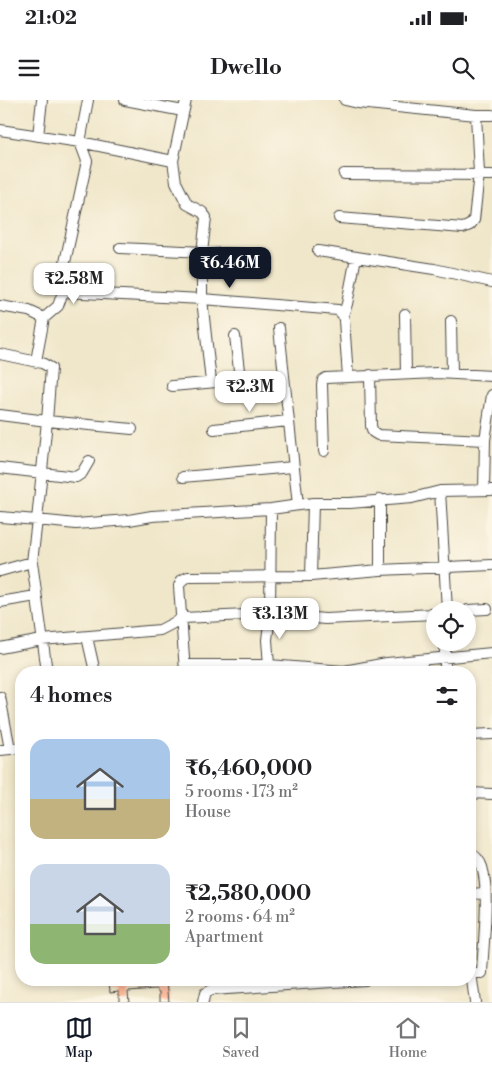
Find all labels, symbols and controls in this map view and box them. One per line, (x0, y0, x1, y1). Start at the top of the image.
text: 21:02 (25, 6, 77, 30)
icon: menu (15, 54, 43, 82)
text: Dwello (210, 54, 282, 81)
icon: search (449, 54, 477, 82)
pin: ₹6.46M (189, 246, 271, 289)
text: ₹6.46M (200, 253, 260, 273)
pin: ₹2.58M (33, 262, 115, 305)
text: ₹2.58M (45, 269, 104, 289)
pin: ₹2.3M (215, 370, 285, 413)
text: ₹2.3M (226, 377, 274, 397)
pin: ₹3.13M (239, 598, 321, 640)
map controls (426, 601, 476, 651)
button: locate (426, 601, 476, 651)
text: ₹3.13M (252, 604, 308, 624)
icon: filters (433, 682, 461, 710)
text: 4 homes (30, 683, 112, 709)
text: ₹6,460,000 (185, 756, 312, 782)
icon: home (70, 759, 130, 819)
text: 5 rooms · 173 m² (185, 782, 298, 802)
text: House (185, 802, 231, 822)
text: ₹2,580,000 (185, 881, 311, 907)
icon: home (70, 884, 130, 944)
text: 2 rooms · 64 m² (185, 907, 295, 927)
text: Apartment (185, 927, 264, 947)
tab: Map (65, 1014, 93, 1062)
tab: Saved (222, 1014, 259, 1062)
tab: Home (389, 1014, 427, 1062)

